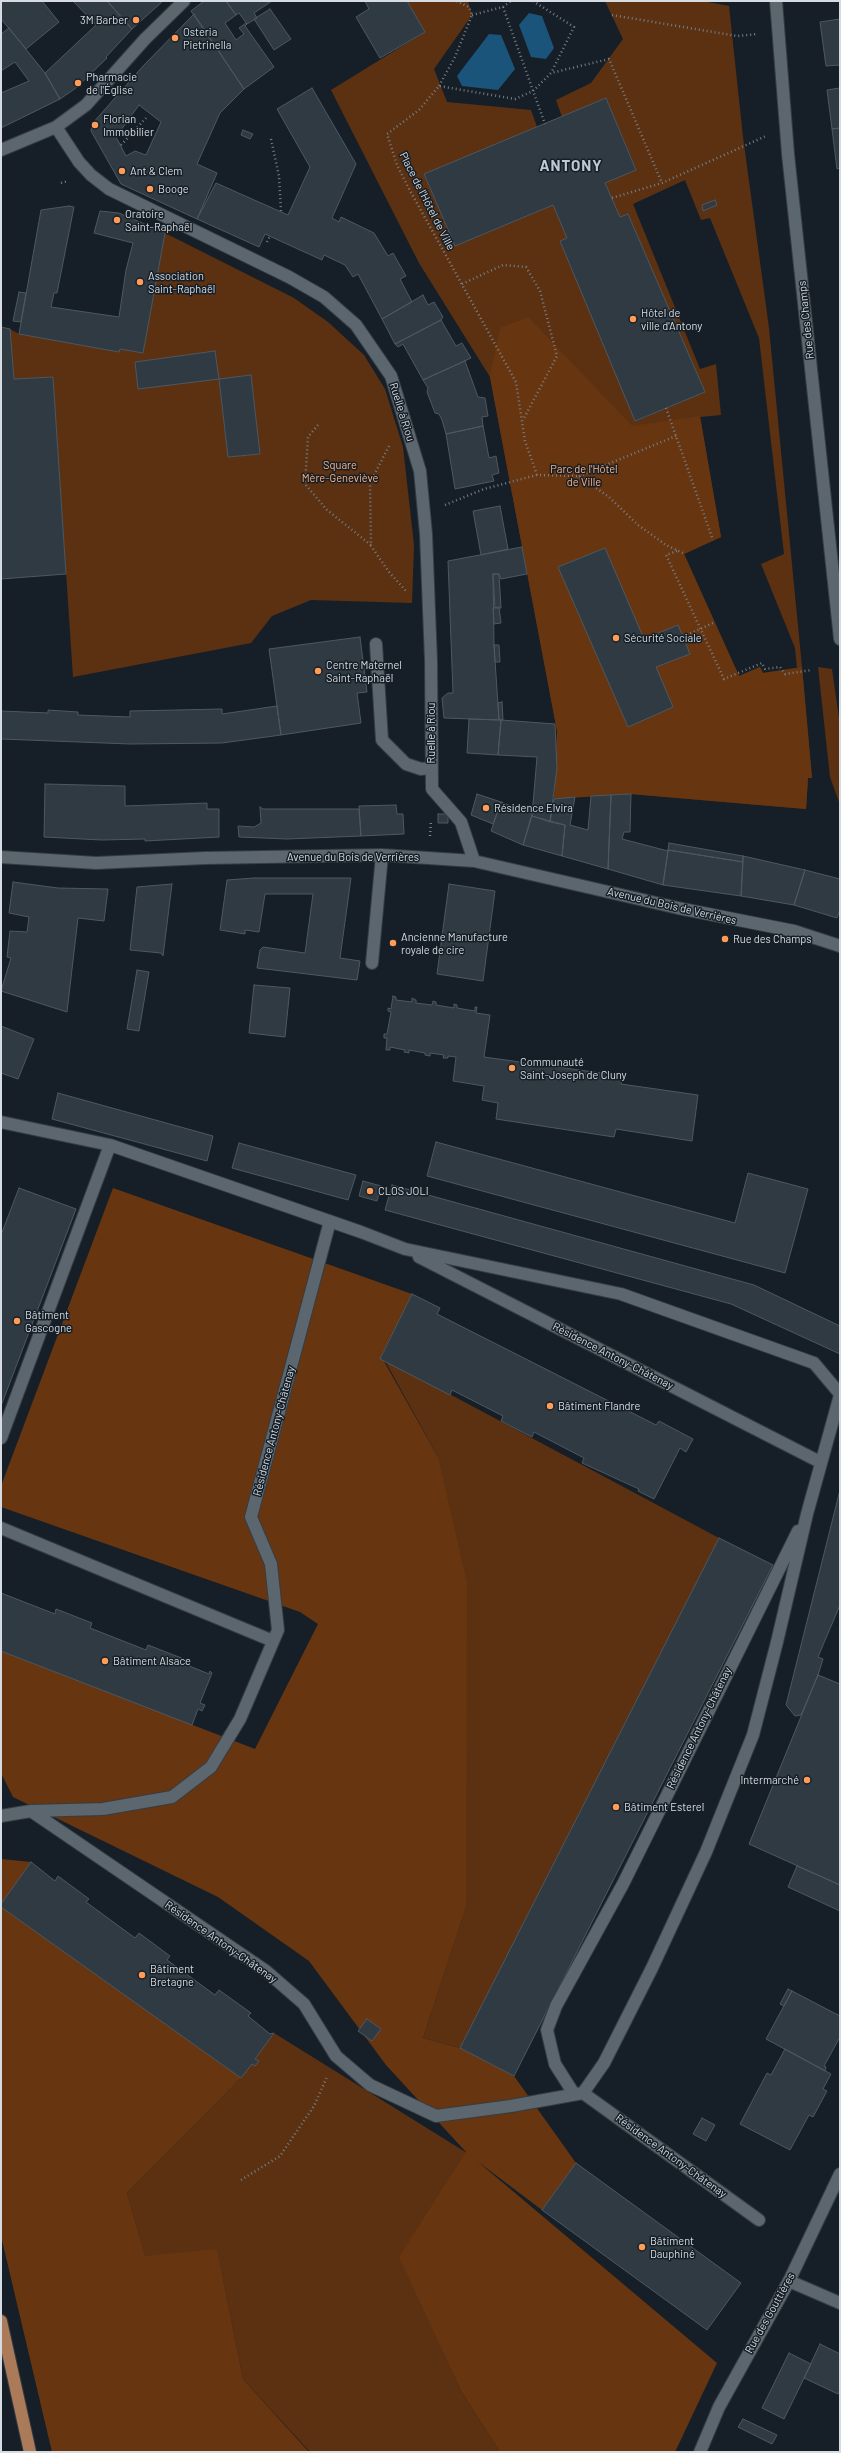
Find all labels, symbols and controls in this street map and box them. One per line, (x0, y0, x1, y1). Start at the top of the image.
place label: 3M Barber (80, 13, 128, 27)
marker: 3M Barber (131, 15, 141, 25)
place label: Osteria Pietrinella (183, 25, 231, 51)
marker: Osteria Pietrinella (170, 33, 180, 43)
place label: Pharmacie de l'Église (86, 70, 137, 96)
marker: Pharmacie de l'Église (73, 78, 83, 88)
place label: Florian Immobilier (103, 112, 154, 138)
marker: Florian Immobilier (90, 120, 100, 130)
street label: Place de l'Hôtel de Ville (397, 150, 457, 252)
district label: ANTONY (540, 157, 602, 175)
place label: Ant & Clem (130, 164, 182, 178)
marker: Ant & Clem (117, 166, 127, 176)
place label: Booge (158, 182, 189, 196)
marker: Booge (145, 184, 155, 194)
place label: Oratoire Saint-Raphaël (125, 207, 192, 233)
marker: Oratoire Saint-Raphaël (112, 215, 122, 225)
place label: Association Saint-Raphaël (148, 269, 215, 295)
marker: Association Saint-Raphaël (135, 277, 145, 287)
street label: Rue des Champs (795, 280, 817, 360)
place label: Hôtel de ville d'Antony (641, 306, 702, 332)
marker: Hôtel de ville d'Antony (628, 314, 638, 324)
street label: Ruelle à Riou (387, 381, 417, 443)
park label: Square Mère-Geneviève (302, 458, 378, 484)
park label: Parc de l'Hôtel de Ville (550, 462, 618, 488)
place label: Sécurité Sociale (624, 631, 702, 645)
marker: Sécurité Sociale (611, 633, 621, 643)
place label: Centre Maternel Saint-Raphaël (326, 658, 402, 684)
marker: Centre Maternel Saint-Raphaël (313, 666, 323, 676)
street label: Ruelle à Riou (424, 703, 438, 763)
place label: Résidence Elvira (494, 801, 573, 815)
marker: Résidence Elvira (481, 803, 491, 813)
street label: Avenue du Bois de Verrières (287, 850, 419, 864)
street label: Avenue du Bois de Verrières (606, 885, 738, 927)
place label: Ancienne Manufacture royale de cire (401, 930, 508, 956)
place label: Rue des Champs (733, 932, 812, 946)
marker: Rue des Champs (720, 934, 730, 944)
marker: Ancienne Manufacture royale de cire (388, 938, 398, 948)
place label: Communauté Saint-Joseph de Cluny (520, 1055, 627, 1081)
marker: Communauté Saint-Joseph de Cluny (507, 1063, 517, 1073)
place label: CLOS JOLI (378, 1184, 428, 1198)
marker: CLOS JOLI (365, 1186, 375, 1196)
place label: Bâtiment Gascogne (25, 1308, 72, 1334)
marker: Bâtiment Gascogne (12, 1316, 22, 1326)
street label: Résidence Antony-Châtenay (550, 1320, 676, 1392)
street label: Résidence Antony-Châtenay (250, 1365, 298, 1497)
place label: Bâtiment Flandre (558, 1399, 640, 1413)
marker: Bâtiment Flandre (545, 1401, 555, 1411)
place label: Bâtiment Alsace (113, 1654, 191, 1668)
marker: Bâtiment Alsace (100, 1656, 110, 1666)
street label: Résidence Antony-Châtenay (664, 1665, 734, 1791)
place label: Intermarché (740, 1773, 799, 1787)
marker: Intermarché (802, 1775, 812, 1785)
place label: Bâtiment Esterel (624, 1800, 704, 1814)
marker: Bâtiment Esterel (611, 1802, 621, 1812)
street label: Résidence Antony-Châtenay (162, 1898, 280, 1986)
place label: Bâtiment Bretagne (150, 1962, 194, 1988)
marker: Bâtiment Bretagne (137, 1970, 147, 1980)
street label: Résidence Antony-Châtenay (613, 2111, 729, 2201)
place label: Bâtiment Dauphiné (650, 2234, 695, 2260)
marker: Bâtiment Dauphiné (637, 2242, 647, 2252)
street label: Rue des Gouttières (742, 2270, 798, 2356)

